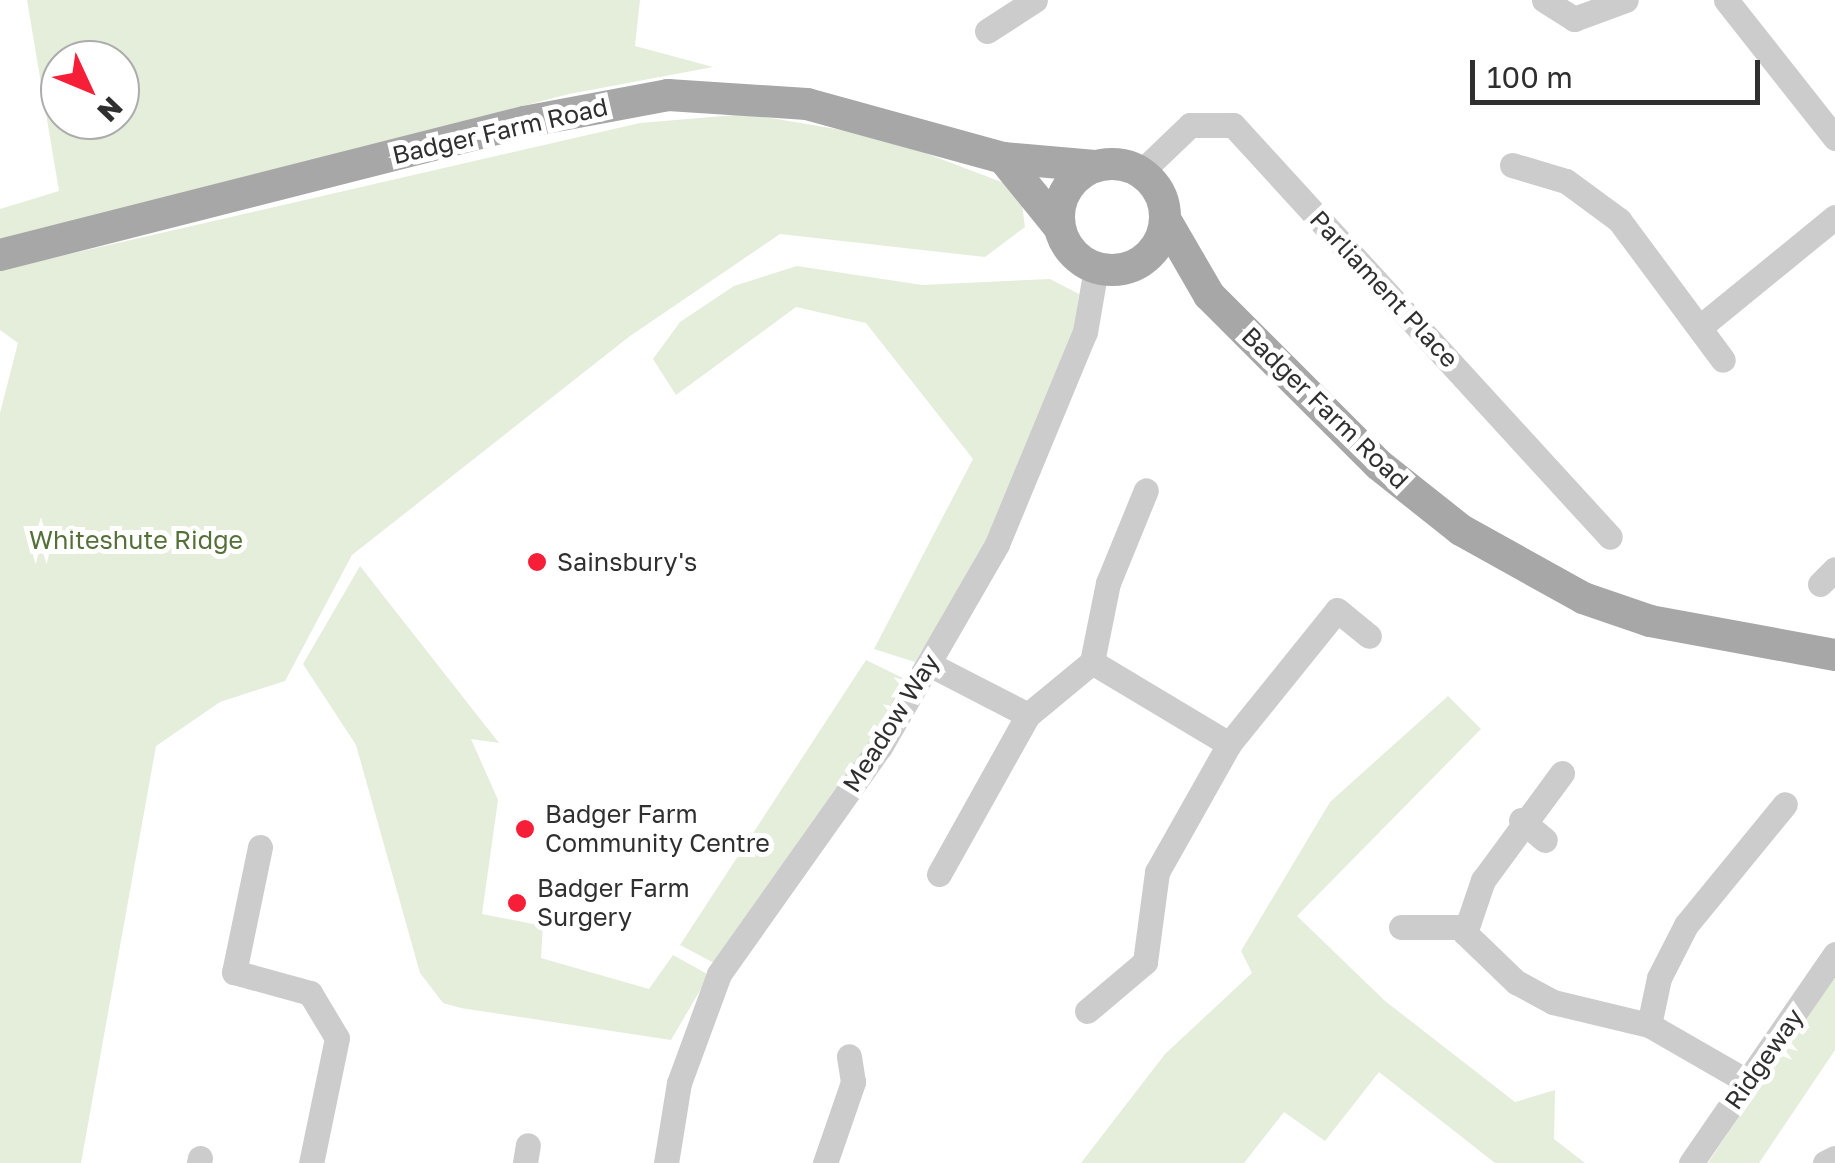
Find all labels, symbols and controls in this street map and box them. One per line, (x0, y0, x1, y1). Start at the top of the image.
north arrow (40, 40, 140, 140)
scale bar (1475, 40, 1765, 102)
text: 100 m (1487, 59, 1573, 95)
text: N (91, 91, 130, 129)
street label: Badger Farm Road (389, 92, 611, 170)
street label: Parliament Place (1304, 204, 1464, 374)
street label: Badger Farm Road (1235, 321, 1415, 495)
park label: Whiteshute Ridge (29, 525, 243, 555)
place label: Sainsbury's (557, 547, 697, 577)
marker: Sainsbury's (526, 551, 548, 573)
street label: Meadow Way (837, 648, 945, 798)
place label: Badger Farm Community Centre (545, 800, 770, 859)
marker: Badger Farm Community Centre (514, 818, 536, 840)
place label: Badger Farm Surgery (537, 874, 689, 933)
marker: Badger Farm Surgery (506, 892, 528, 914)
street label: Ridgeway (1718, 1003, 1810, 1115)

